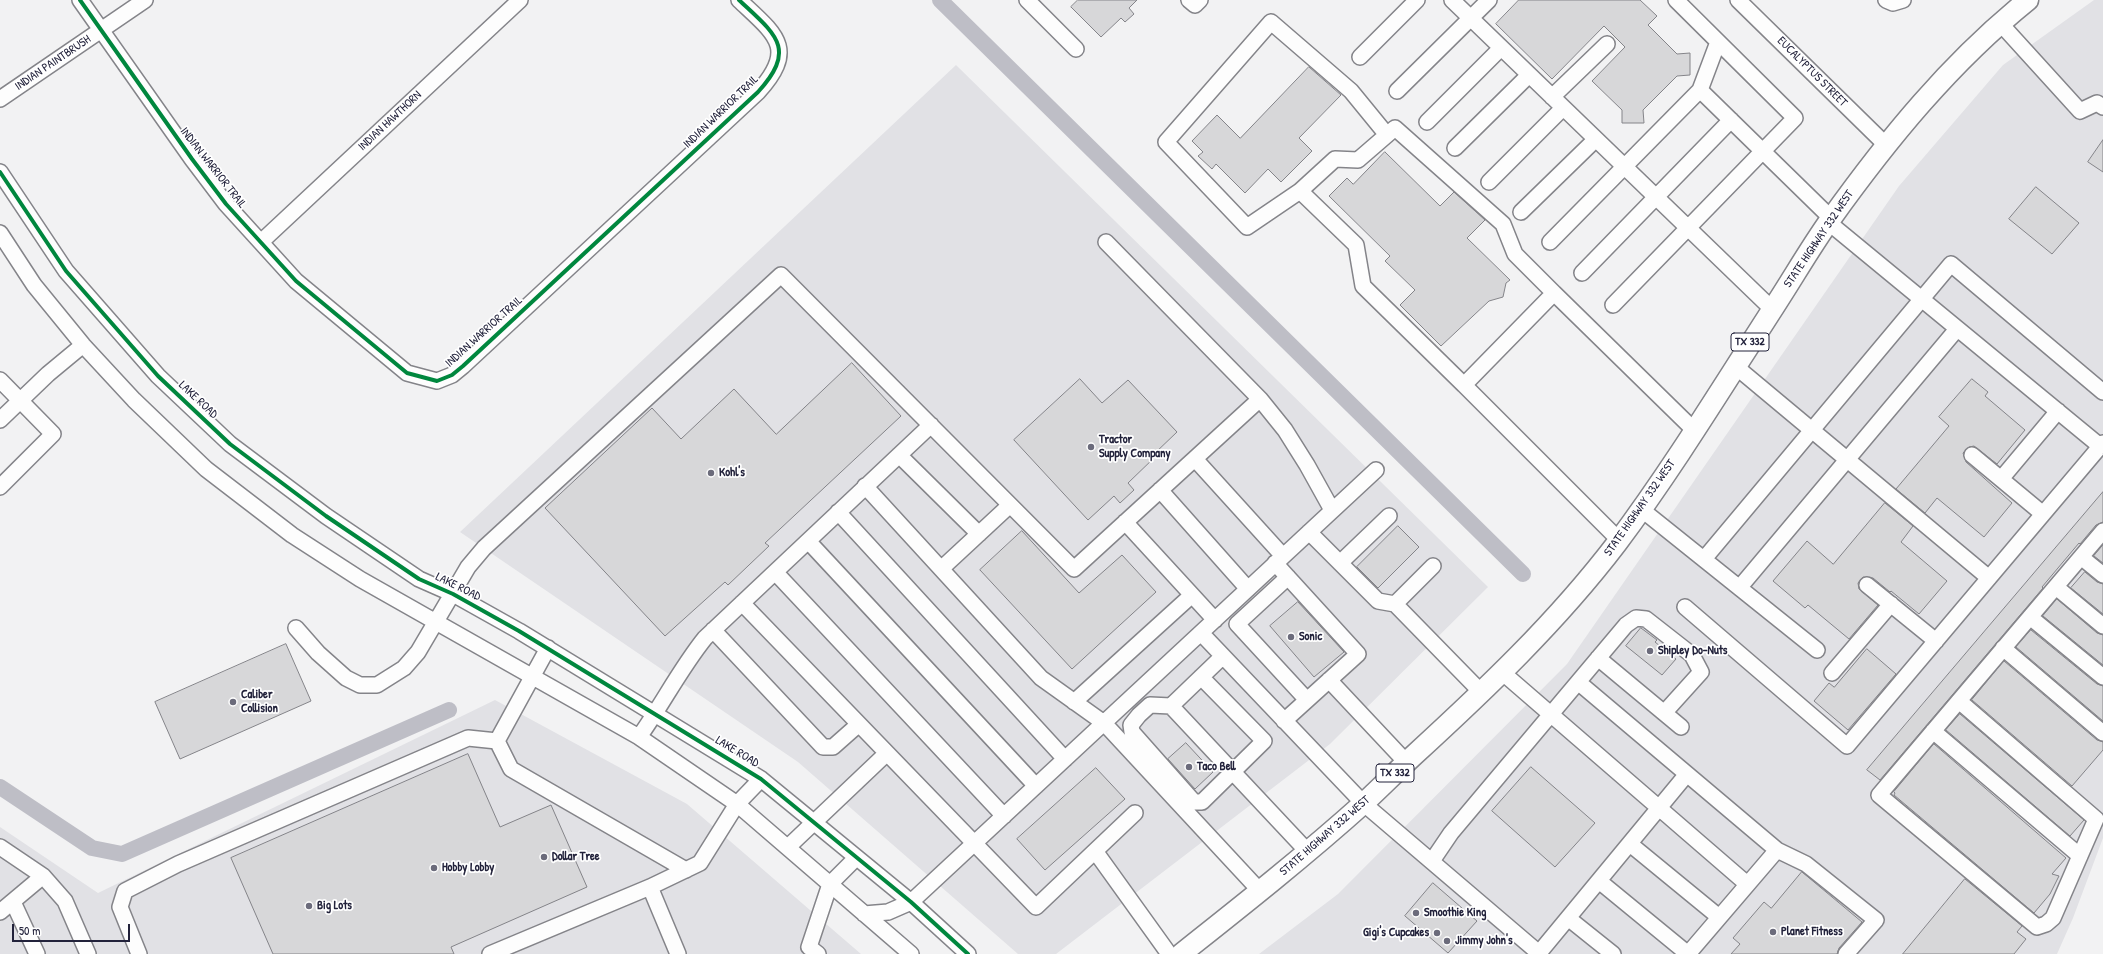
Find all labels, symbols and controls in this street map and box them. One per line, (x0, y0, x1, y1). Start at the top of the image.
street label: INDIAN PAINTBRUSH (12, 32, 94, 94)
street label: EUCALYPTUS STREET (1774, 34, 1850, 110)
street label: INDIAN WARRIOR TRAIL (680, 73, 762, 151)
street label: INDIAN HAWTHORN (355, 88, 425, 154)
street label: INDIAN WARRIOR TRAIL (177, 125, 249, 211)
street label: STATE HIGHWAY 332 WEST (1781, 187, 1857, 291)
street label: INDIAN WARRIOR TRAIL (442, 294, 526, 370)
road number: TX 332 (1731, 333, 1769, 351)
street label: LAKE ROAD (175, 378, 221, 422)
place label: Tractor Supply Company (1099, 433, 1171, 461)
marker: Tractor Supply Company (1086, 442, 1096, 452)
street label: STATE HIGHWAY 332 WEST (1601, 457, 1679, 559)
place label: Kohl's (719, 466, 745, 480)
marker: Kohl's (706, 468, 716, 478)
street label: LAKE ROAD (433, 570, 483, 604)
place label: Sonic (1299, 630, 1322, 644)
marker: Sonic (1286, 632, 1296, 642)
place label: Shipley Do-Nuts (1658, 644, 1727, 658)
marker: Shipley Do-Nuts (1645, 646, 1655, 656)
place label: Caliber Collision (241, 688, 278, 716)
marker: Caliber Collision (228, 697, 238, 707)
street label: LAKE ROAD (713, 733, 761, 771)
place label: Taco Bell (1197, 760, 1236, 774)
marker: Taco Bell (1184, 762, 1194, 772)
road number: TX 332 (1376, 764, 1414, 782)
street label: STATE HIGHWAY 332 WEST (1277, 793, 1373, 879)
place label: Dollar Tree (552, 850, 600, 864)
marker: Dollar Tree (539, 852, 549, 862)
place label: Hobby Lobby (442, 861, 494, 875)
marker: Hobby Lobby (429, 863, 439, 873)
place label: Big Lots (317, 899, 352, 913)
marker: Big Lots (304, 901, 314, 911)
place label: Smoothie King (1424, 906, 1486, 920)
marker: Smoothie King (1411, 908, 1421, 918)
scale bar (14, 916, 132, 942)
text: 50 m (19, 922, 40, 939)
place label: Planet Fitness (1781, 925, 1843, 939)
place label: Gigi's Cupcakes (1363, 926, 1429, 940)
marker: Planet Fitness (1768, 927, 1778, 937)
marker: Gigi's Cupcakes (1432, 928, 1442, 938)
place label: Jimmy John's (1455, 934, 1513, 948)
marker: Jimmy John's (1442, 936, 1452, 946)

